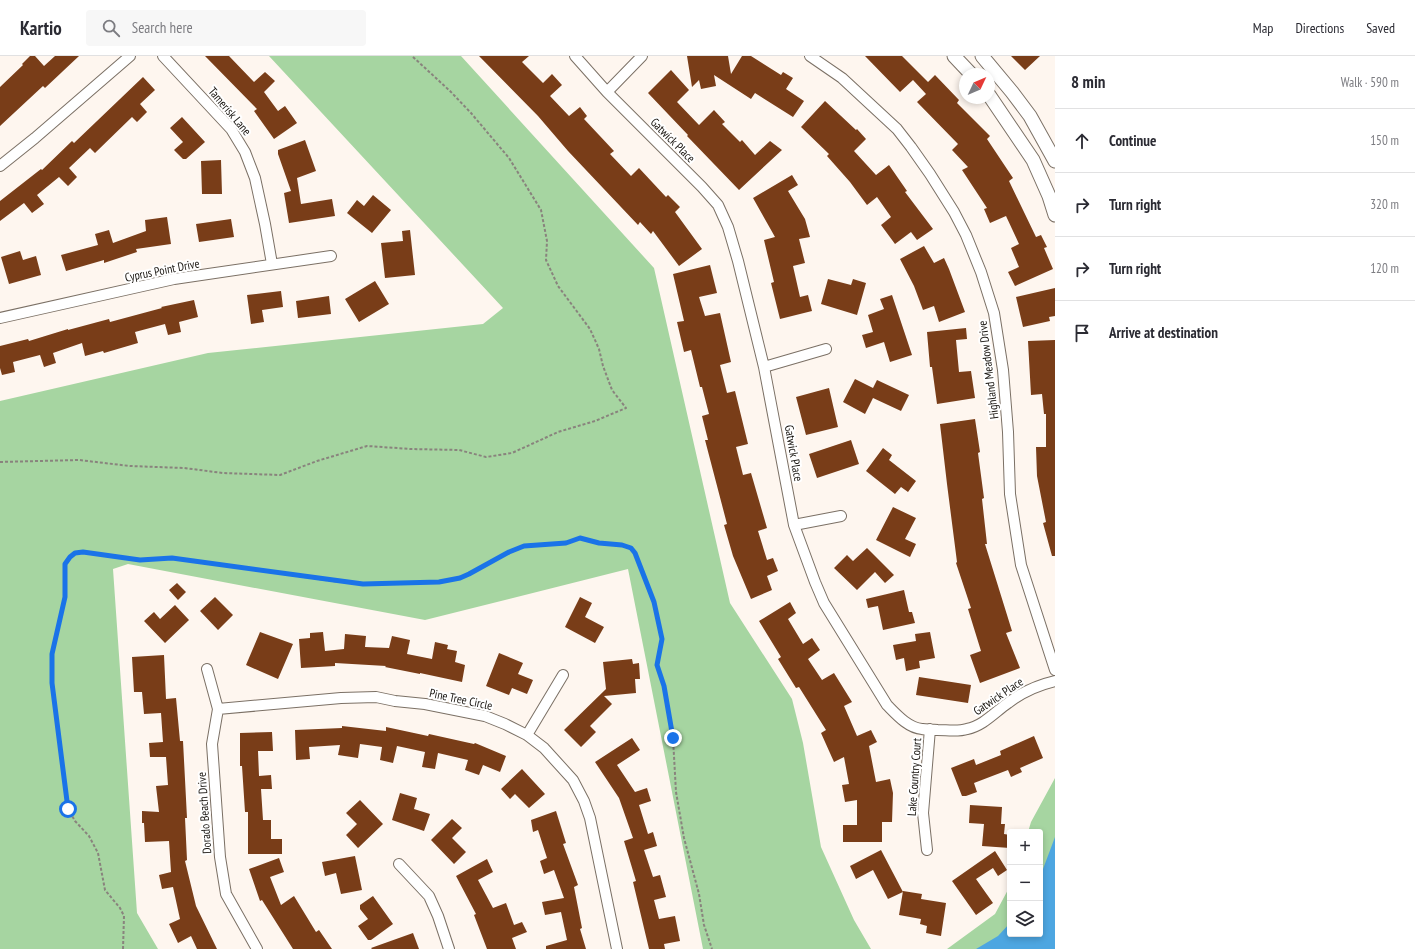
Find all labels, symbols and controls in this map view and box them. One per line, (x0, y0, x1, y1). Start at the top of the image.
search box (86, 10, 366, 46)
text: Kartio (20, 16, 62, 40)
icon: search (100, 17, 122, 39)
text: Search here (132, 18, 193, 37)
text: Map (1253, 19, 1273, 37)
text: Directions (1295, 19, 1344, 37)
text: Saved (1366, 19, 1395, 37)
north arrow (959, 68, 995, 104)
text: 8 min (1071, 71, 1105, 93)
text: Walk · 590 m (1341, 74, 1399, 91)
street label: Tamerisk Lane (205, 84, 255, 138)
street label: Gatwick Place (648, 115, 698, 165)
icon: ahead (1071, 130, 1093, 152)
text: Continue (1109, 131, 1156, 150)
text: 150 m (1370, 132, 1399, 149)
icon: right (1071, 194, 1093, 216)
text: Turn right (1109, 195, 1161, 214)
text: 320 m (1370, 196, 1399, 213)
street label: Cyprus Point Drive (123, 255, 201, 285)
icon: right (1071, 258, 1093, 280)
text: Turn right (1109, 259, 1161, 278)
text: 120 m (1370, 260, 1399, 277)
street label: Highland Meadow Drive (975, 320, 1001, 420)
icon: arrive (1071, 322, 1093, 344)
text: Arrive at destination (1109, 323, 1218, 342)
street label: Gatwick Place (782, 424, 806, 482)
street label: Gatwick Place (970, 674, 1026, 718)
street label: Pine Tree Circle (428, 685, 494, 713)
route end (664, 729, 682, 747)
street label: Lake Country Court (904, 737, 924, 817)
street label: Dorado Beach Drive (194, 772, 214, 854)
route start (59, 800, 77, 818)
map controls (1007, 829, 1043, 937)
button: + (1007, 829, 1043, 865)
button: − (1007, 865, 1043, 901)
button: layers (1007, 901, 1043, 937)

